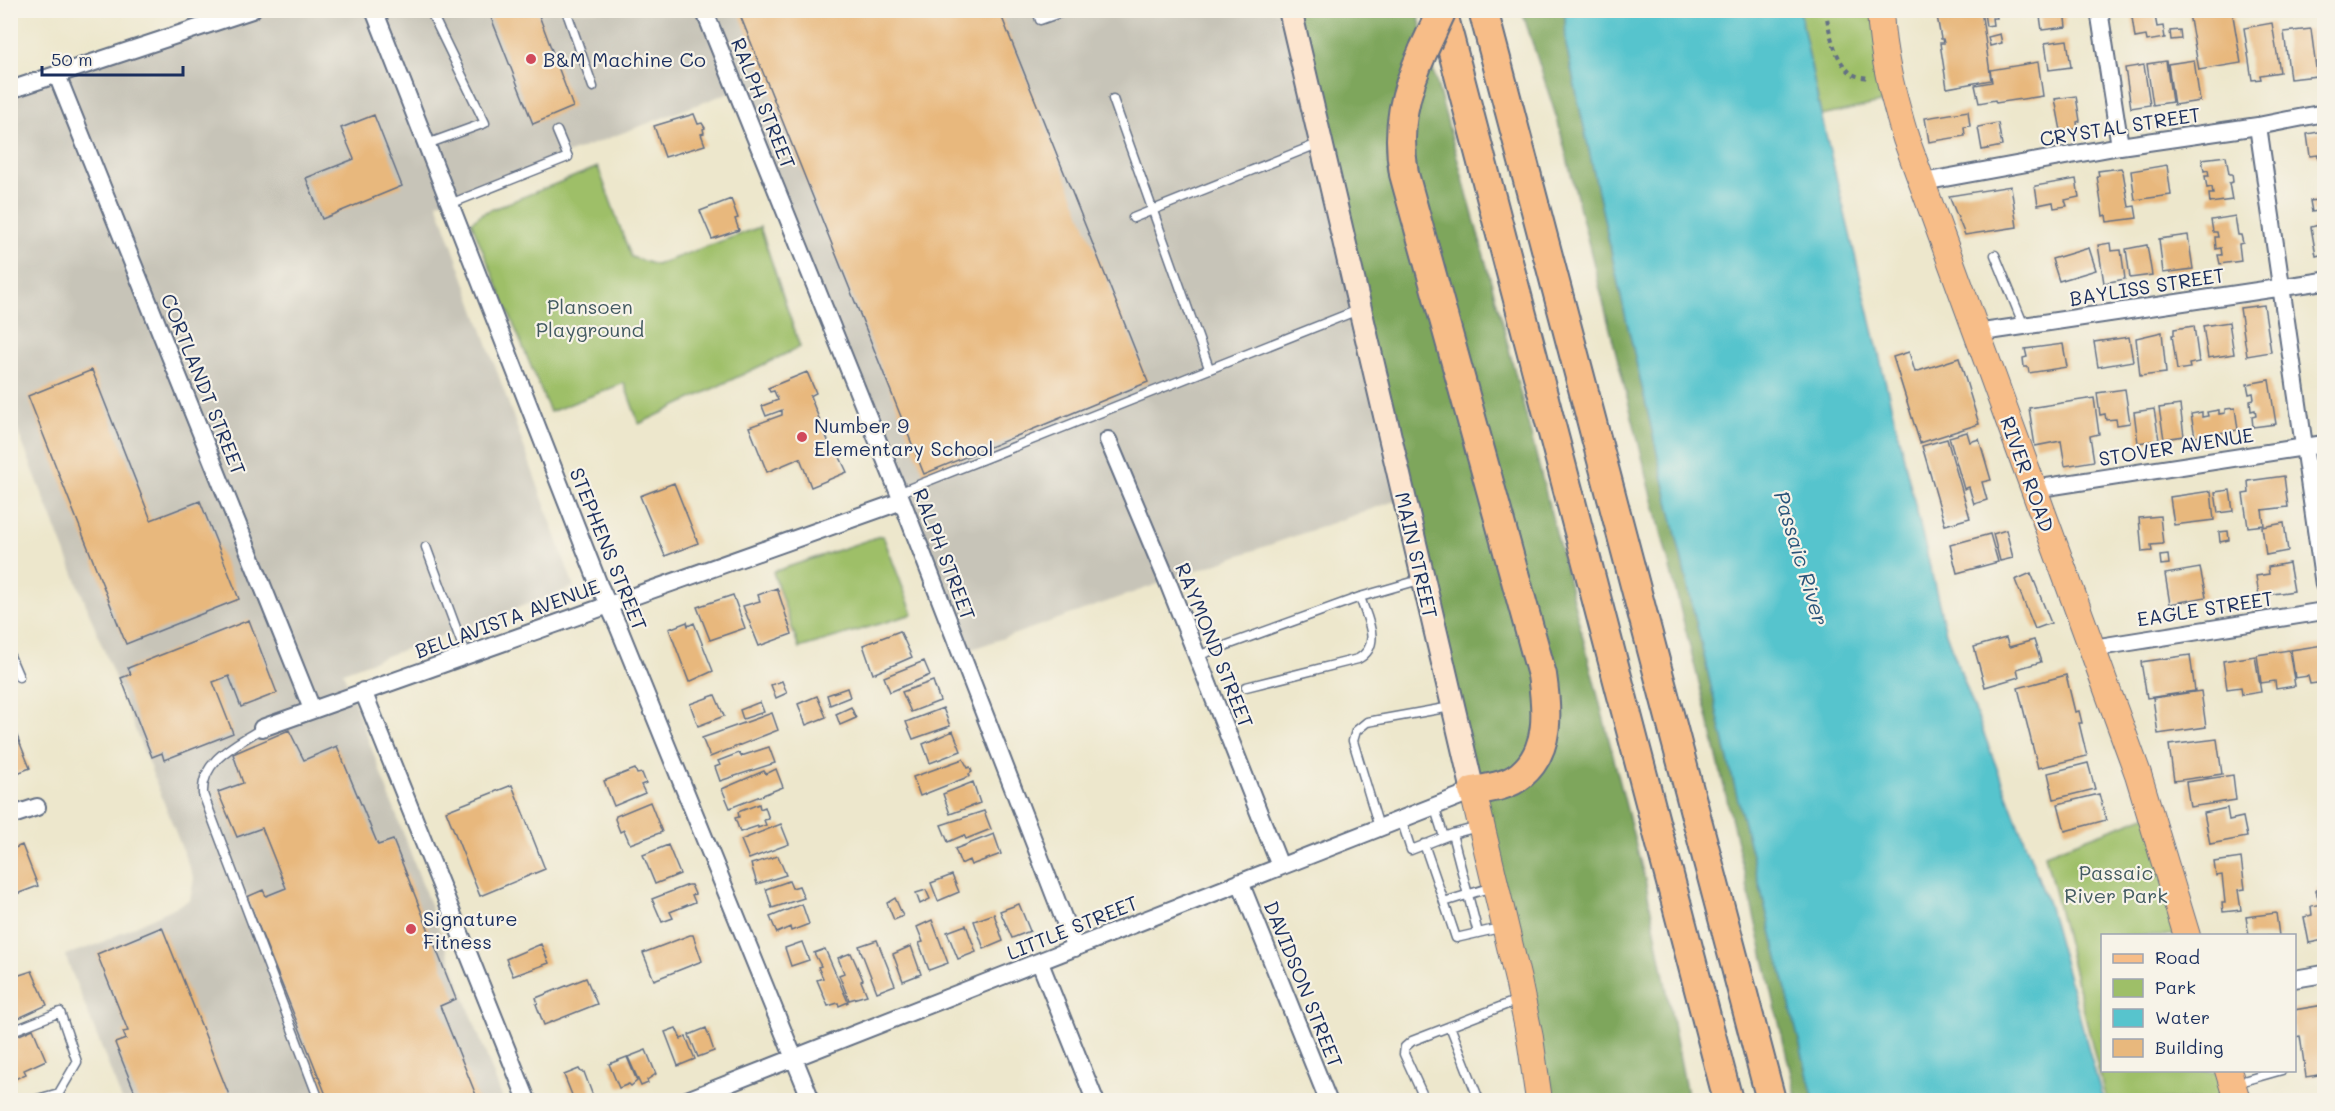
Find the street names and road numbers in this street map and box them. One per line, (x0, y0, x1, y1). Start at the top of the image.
street label: RALPH STREET (726, 34, 802, 172)
street label: CRYSTAL STREET (2038, 100, 2202, 152)
street label: BAYLISS STREET (2068, 261, 2226, 311)
street label: CORTLANDT STREET (156, 289, 252, 479)
street label: RIVER ROAD (1995, 413, 2061, 535)
street label: STOVER AVENUE (2097, 421, 2255, 471)
street label: STEPHENS STREET (564, 464, 654, 634)
street label: RALPH STREET (908, 484, 982, 624)
street label: MAIN STREET (1390, 489, 1444, 621)
street label: RAYMOND STREET (1170, 559, 1260, 731)
street label: BELLAVISTA AVENUE (411, 572, 603, 664)
street label: EAGLE STREET (2135, 584, 2275, 632)
street label: LITTLE STREET (1003, 889, 1141, 965)
street label: DAVIDSON STREET (1259, 897, 1349, 1071)

